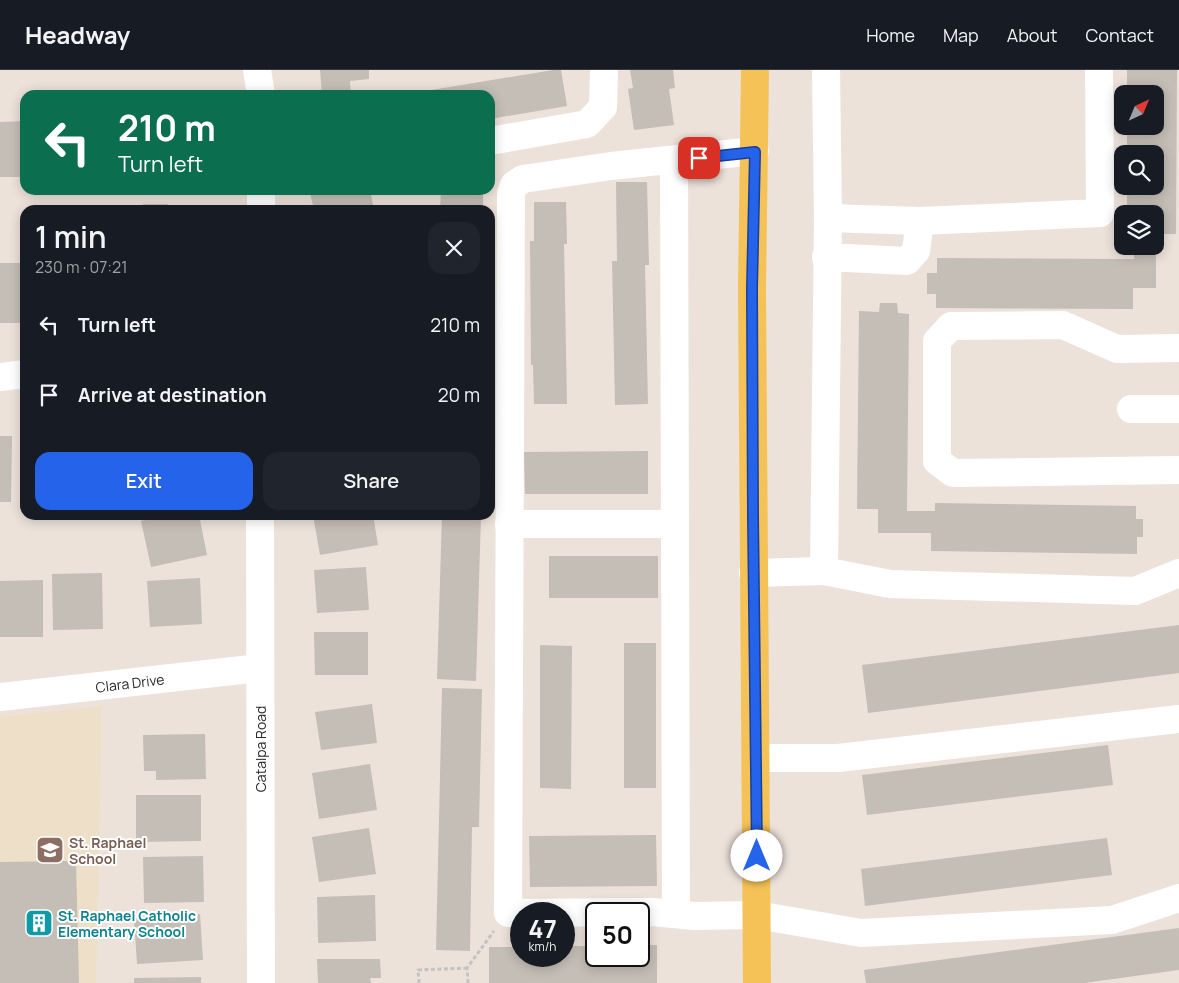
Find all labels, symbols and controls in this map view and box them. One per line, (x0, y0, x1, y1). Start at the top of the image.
text: Headway (25, 18, 130, 51)
text: Home (866, 23, 915, 47)
text: Map (943, 23, 979, 47)
text: About (1007, 23, 1057, 47)
text: Contact (1085, 23, 1154, 47)
north arrow (1114, 85, 1164, 135)
map controls (1114, 85, 1164, 255)
text: 210 m (118, 104, 216, 152)
icon: left (35, 110, 100, 175)
pin (678, 137, 720, 179)
icon: arrive (685, 144, 713, 172)
button: search (1114, 145, 1164, 195)
text: Turn left (118, 149, 203, 179)
button: layers (1114, 205, 1164, 255)
text: 1 min (35, 216, 107, 257)
button: close (428, 222, 480, 274)
text: 230 m · 07:21 (35, 256, 127, 278)
icon: left (35, 311, 63, 339)
text: Turn left (78, 312, 156, 338)
text: 210 m (430, 312, 480, 338)
icon: arrive (35, 381, 63, 409)
text: Arrive at destination (78, 382, 267, 408)
text: 20 m (438, 382, 480, 408)
button: Exit (35, 452, 253, 510)
button: Share (263, 452, 480, 510)
street label: Clara Drive (95, 669, 165, 697)
street label: Catalpa Road (251, 706, 270, 792)
position arrow (730, 829, 782, 881)
place label: St. Raphael School (69, 833, 146, 868)
school or university icon: St. Raphael School (35, 835, 65, 865)
speed limit sign: 50 (585, 902, 650, 967)
place label: St. Raphael Catholic Elementary School (58, 906, 196, 941)
building icon: St. Raphael Catholic Elementary School (24, 908, 54, 938)
text: 47 (528, 911, 557, 946)
text: km/h (529, 938, 556, 955)

